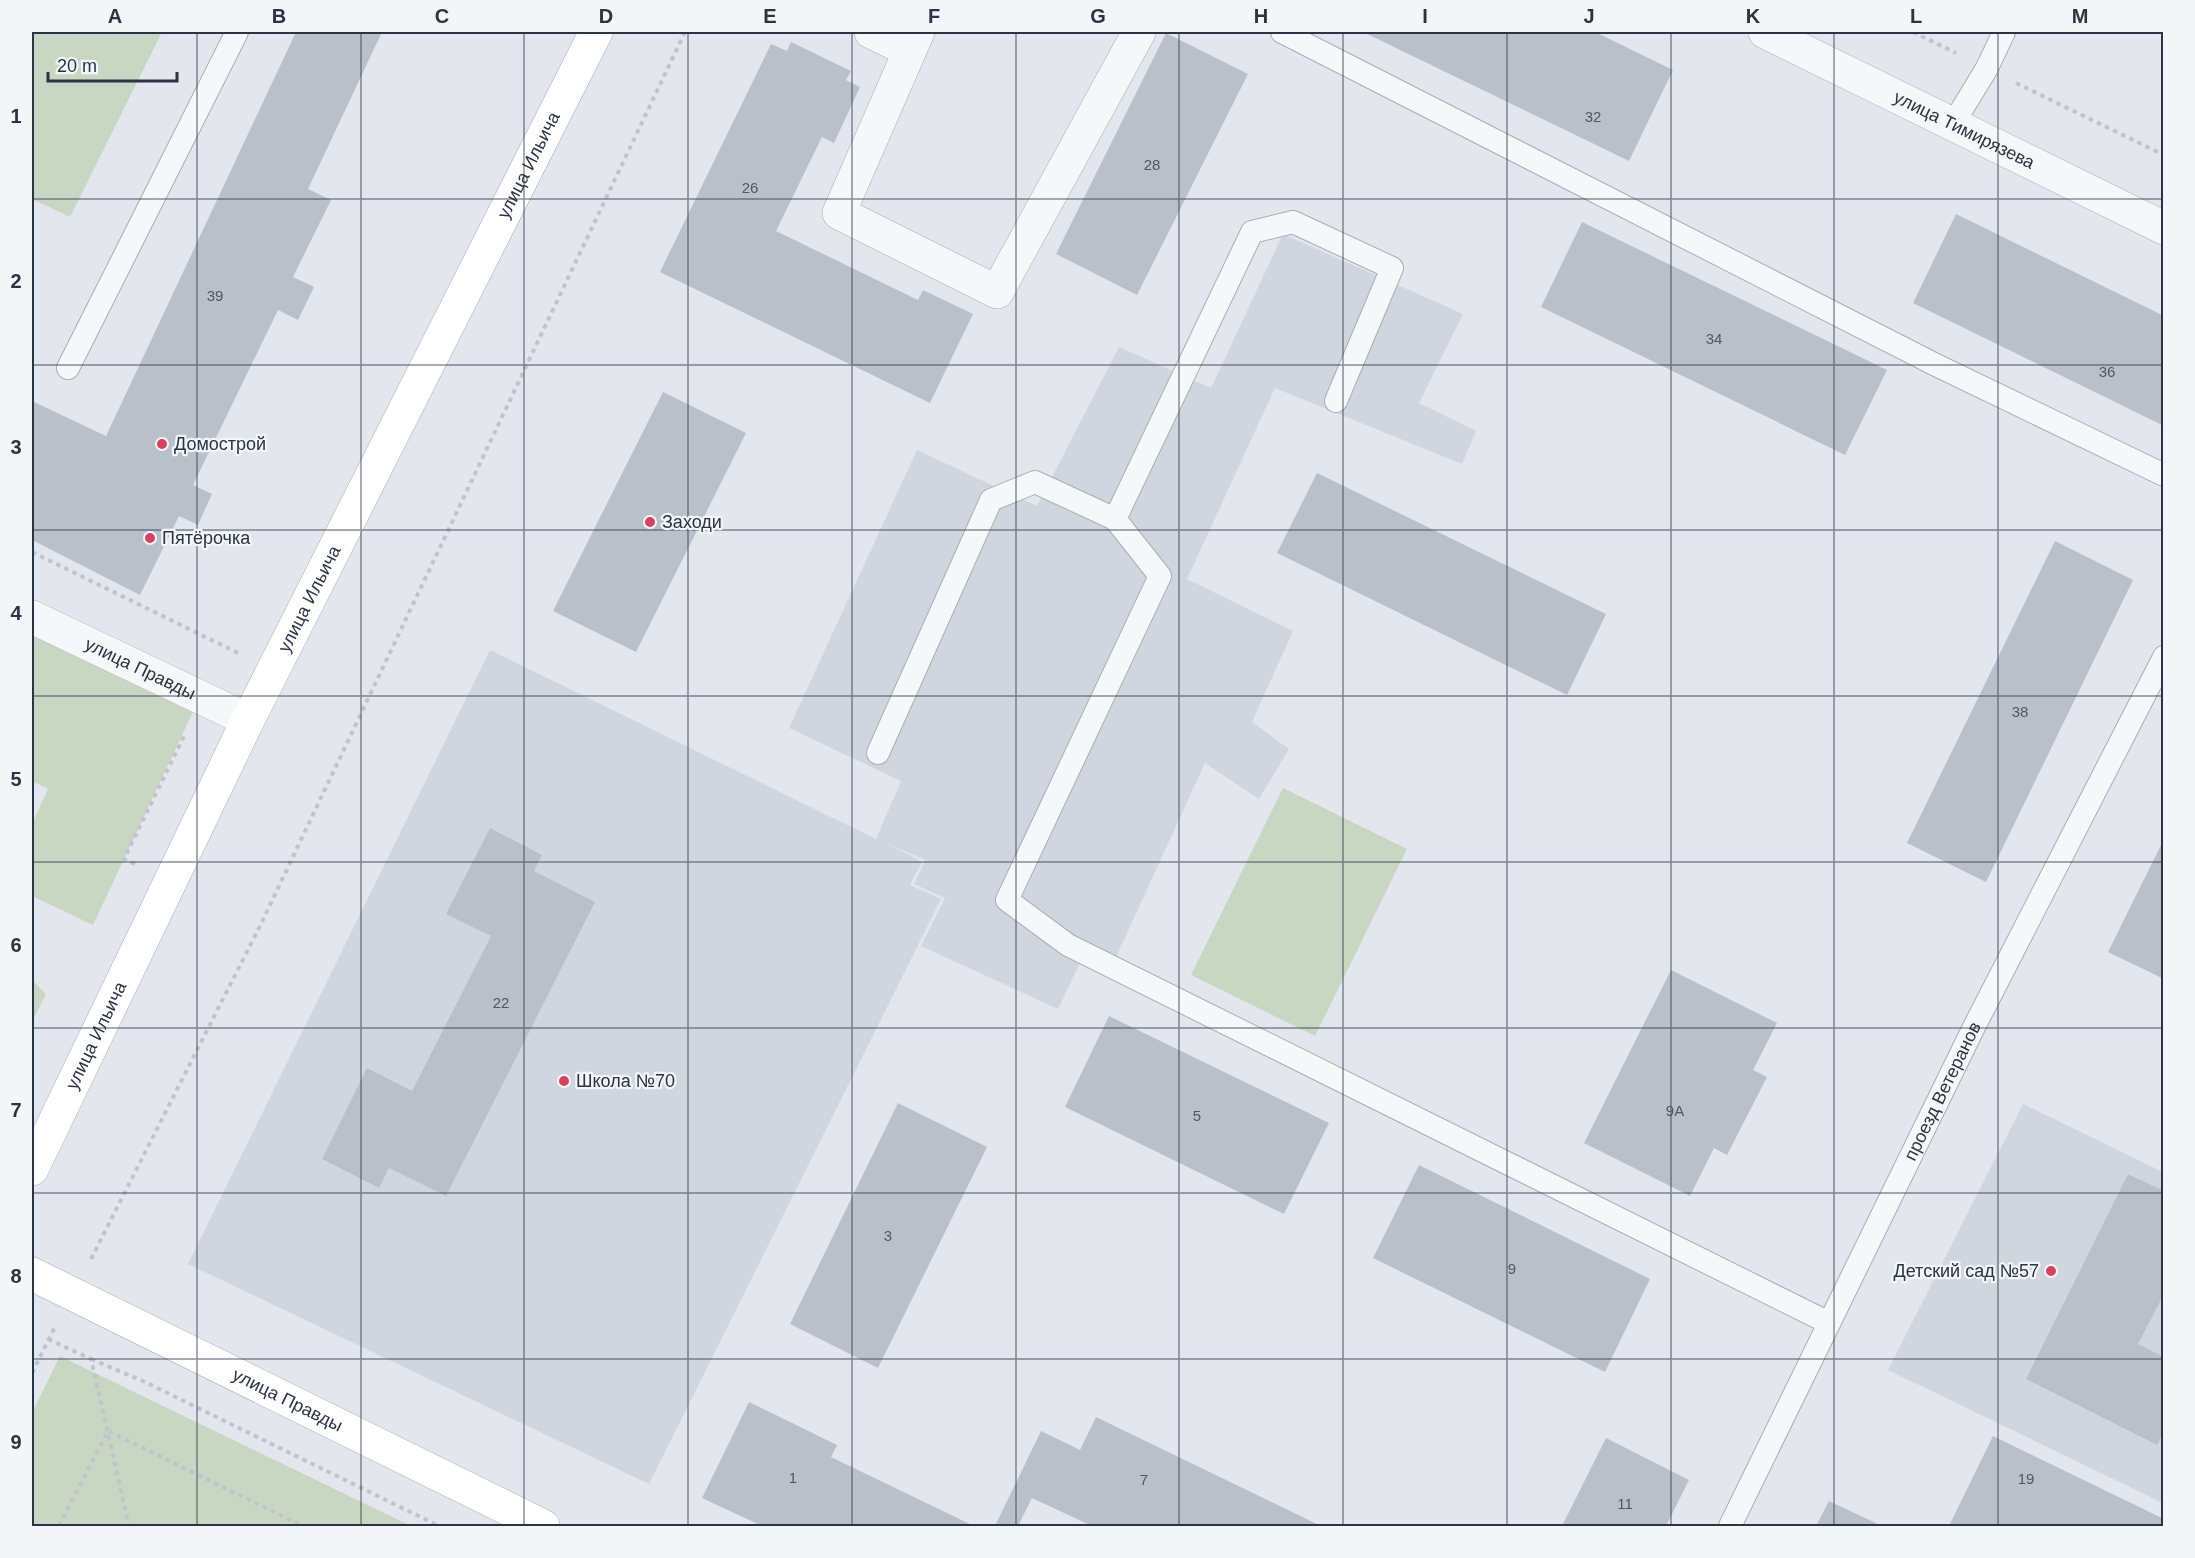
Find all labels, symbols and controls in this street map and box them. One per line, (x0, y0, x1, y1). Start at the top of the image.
text: A (108, 5, 122, 27)
text: B (272, 5, 286, 27)
text: C (435, 5, 449, 27)
text: D (599, 5, 613, 27)
text: E (763, 5, 777, 27)
text: F (928, 5, 940, 27)
text: G (1090, 5, 1106, 27)
text: H (1254, 5, 1268, 27)
text: I (1422, 5, 1428, 27)
text: J (1583, 5, 1595, 27)
text: K (1746, 5, 1761, 27)
text: L (1910, 5, 1922, 27)
text: M (2072, 5, 2088, 27)
scale bar (48, 45, 177, 83)
text: 20 m (57, 56, 97, 76)
street label: улица Тимирязева (1891, 87, 2039, 173)
text: 1 (10, 105, 22, 127)
street label: улица Ильича (493, 108, 564, 222)
house number: 32 (1585, 108, 1601, 125)
house number: 28 (1144, 156, 1160, 173)
house number: 26 (742, 179, 758, 196)
text: 2 (10, 270, 22, 292)
house number: 39 (207, 287, 223, 304)
house number: 34 (1706, 330, 1722, 347)
house number: 36 (2099, 363, 2115, 380)
place label: Домострой (174, 434, 266, 454)
text: 3 (10, 436, 22, 458)
marker: Домострой (155, 437, 169, 451)
place label: Заходи (662, 512, 722, 532)
marker: Заходи (643, 515, 657, 529)
place label: Пятёрочка (162, 528, 251, 548)
marker: Пятёрочка (143, 531, 157, 545)
street label: улица Ильича (274, 541, 345, 656)
text: 4 (10, 602, 22, 624)
street label: улица Правды (82, 634, 199, 704)
house number: 38 (2012, 703, 2028, 720)
text: 5 (10, 768, 22, 790)
text: 6 (10, 934, 22, 956)
street label: улица Ильича (62, 978, 131, 1093)
house number: 22 (493, 994, 509, 1011)
street label: проезд Ветеранов (1900, 1018, 1985, 1164)
place label: Школа №70 (576, 1071, 675, 1091)
marker: Школа №70 (557, 1074, 571, 1088)
text: 7 (10, 1099, 22, 1121)
house number: 9А (1666, 1102, 1684, 1119)
house number: 5 (1193, 1107, 1201, 1124)
house number: 3 (884, 1227, 892, 1244)
house number: 9 (1508, 1260, 1516, 1277)
place label: Детский сад №57 (1894, 1261, 2039, 1281)
marker: Детский сад №57 (2044, 1264, 2058, 1278)
text: 8 (10, 1265, 22, 1287)
street label: улица Правды (229, 1364, 346, 1436)
text: 9 (10, 1431, 22, 1453)
house number: 1 (789, 1469, 797, 1486)
house number: 19 (2018, 1470, 2034, 1487)
house number: 7 (1140, 1471, 1148, 1488)
house number: 11 (1617, 1495, 1633, 1512)

